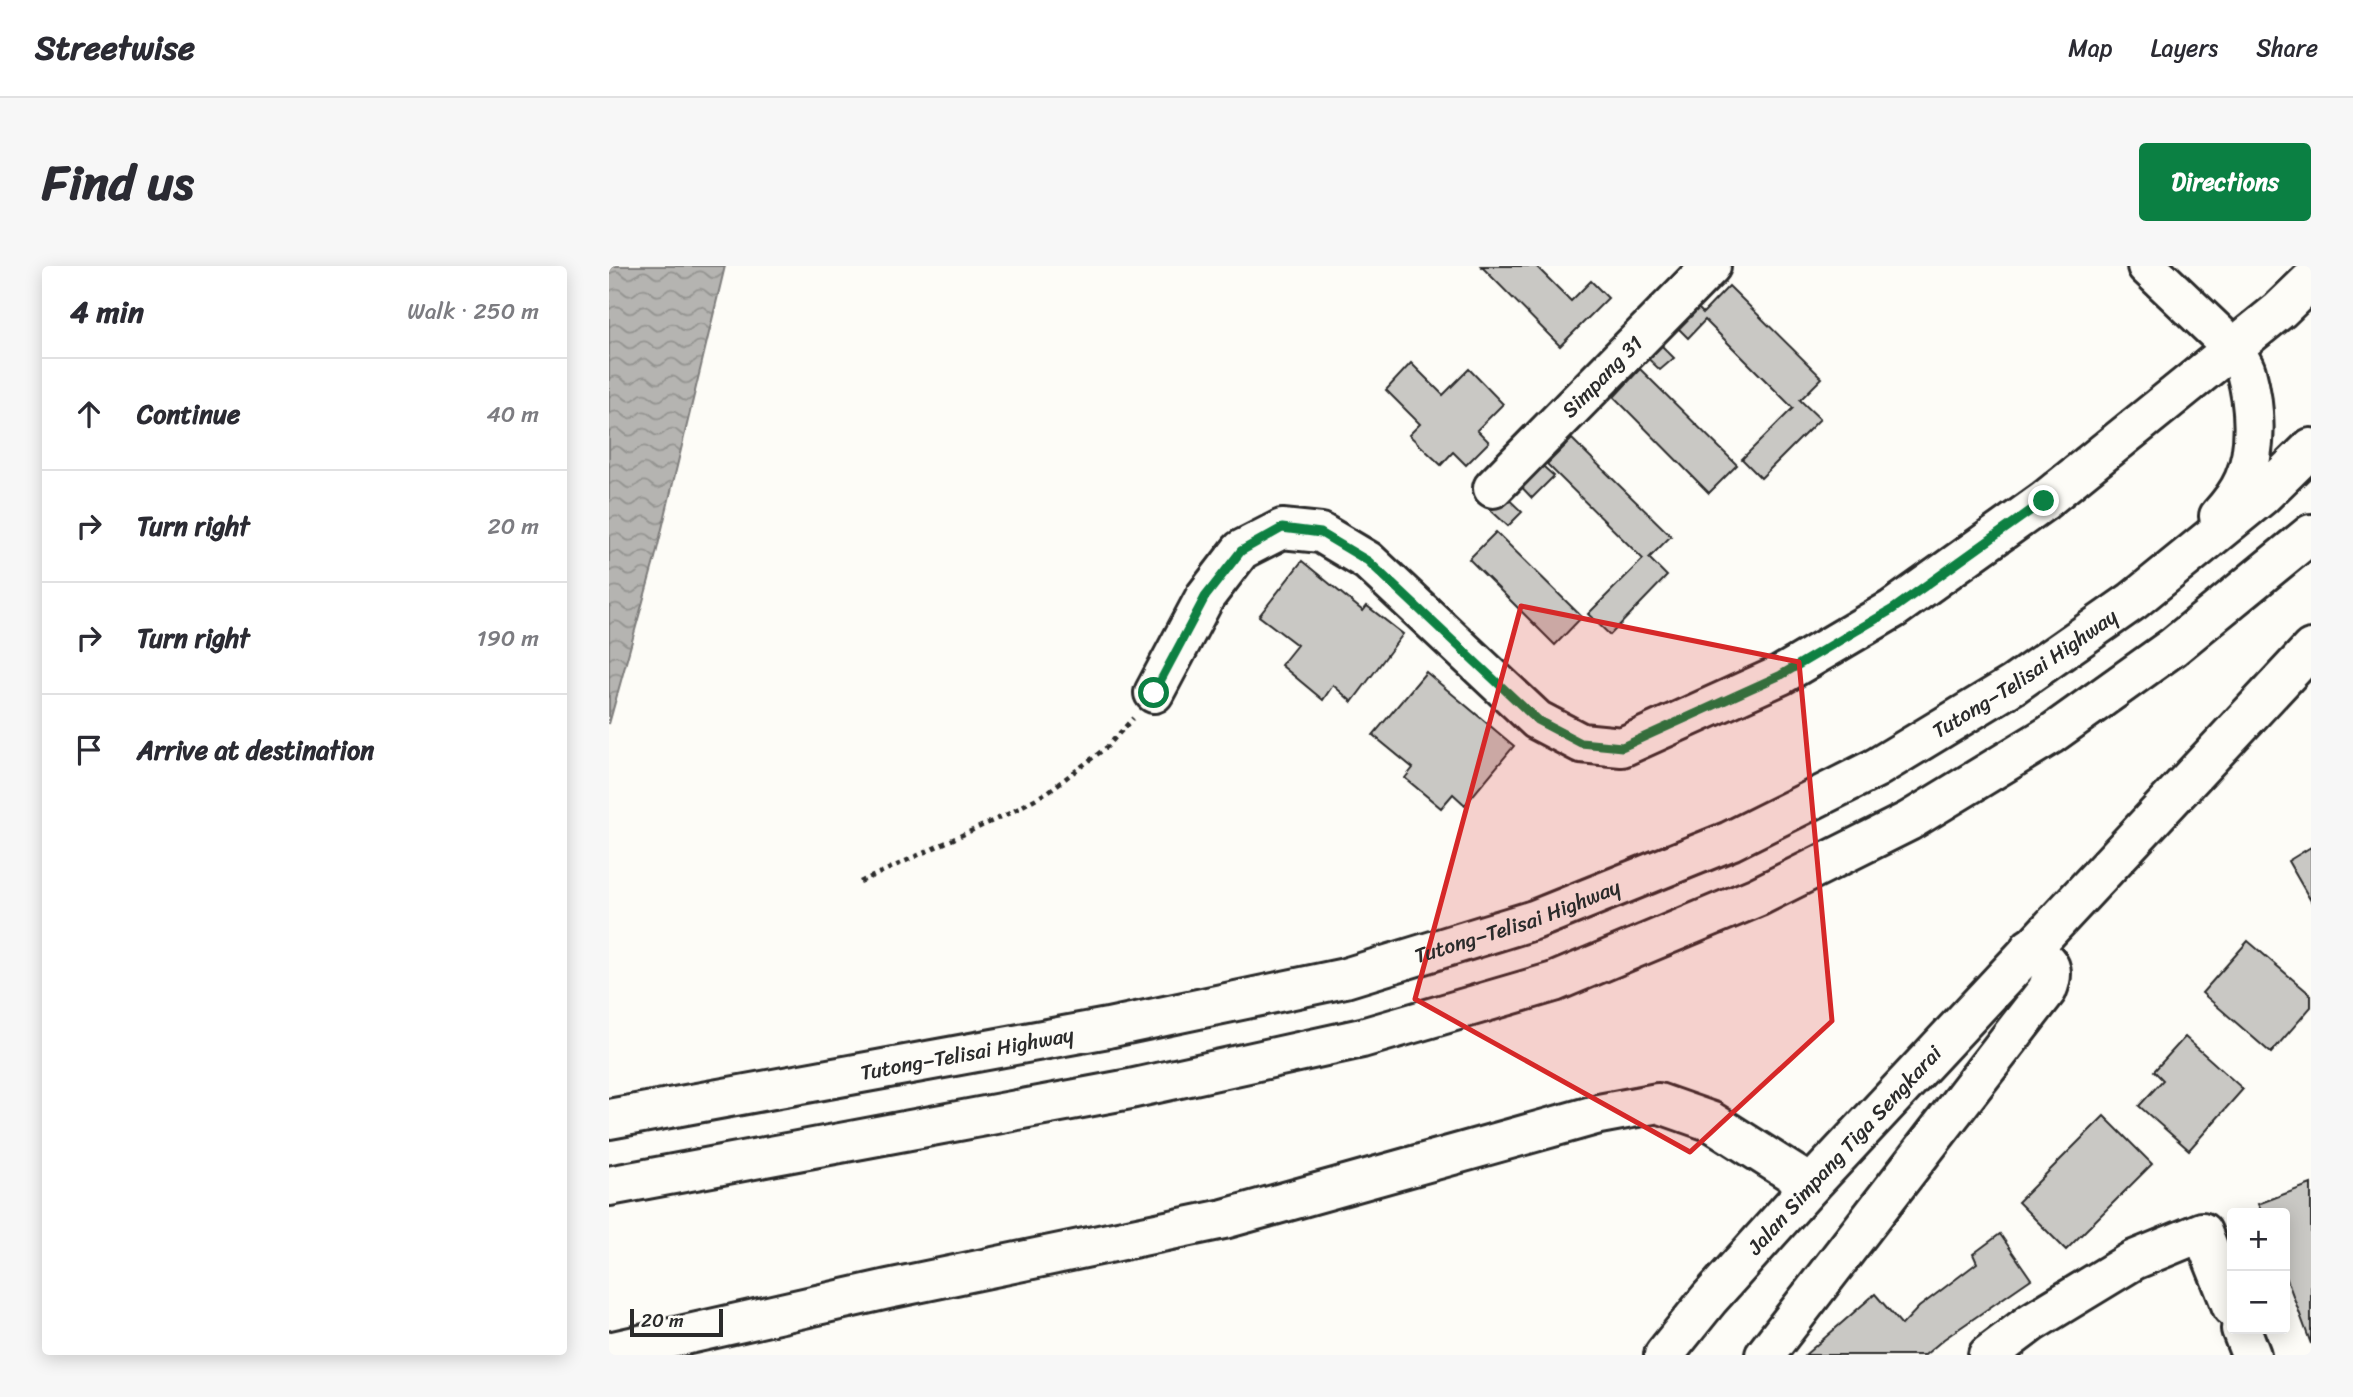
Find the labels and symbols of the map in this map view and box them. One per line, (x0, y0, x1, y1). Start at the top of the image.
street label: Simpang 31 (1552, 326, 1653, 427)
route end (2028, 485, 2059, 516)
street label: Tutong–Telisai Highway (1925, 598, 2126, 749)
route start (1138, 677, 1169, 708)
street label: Tutong–Telisai Highway (1410, 868, 1627, 975)
street label: Tutong–Telisai Highway (857, 1016, 1077, 1092)
street label: Jalan Simpang Tiga Sengkarai (1737, 1036, 1952, 1265)
scale bar (630, 1306, 723, 1338)

